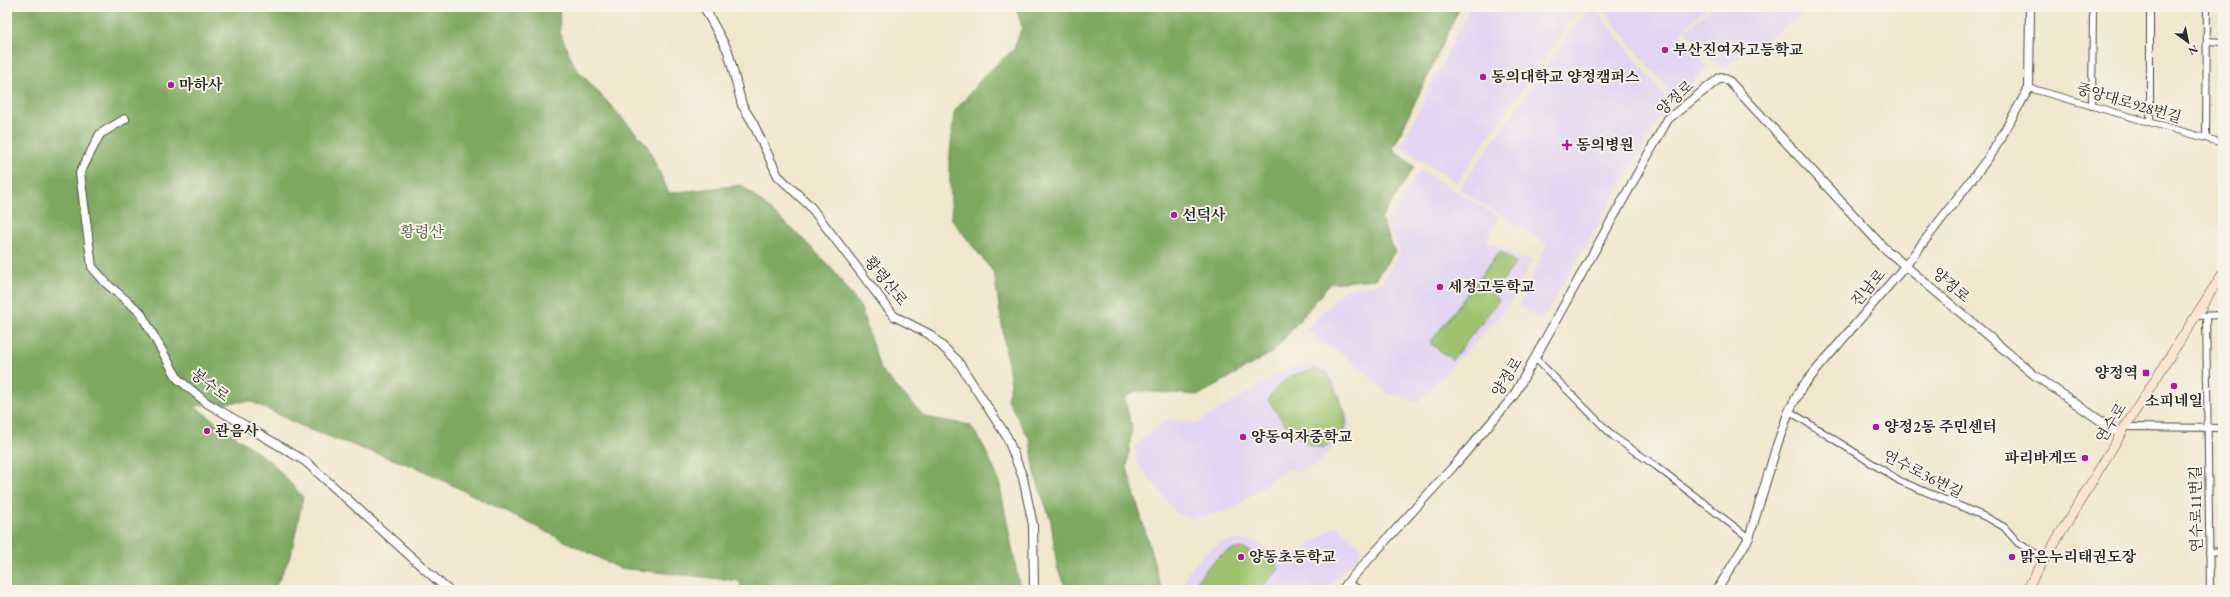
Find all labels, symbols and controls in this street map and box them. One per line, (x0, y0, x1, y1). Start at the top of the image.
north arrow (2168, 22, 2208, 62)
place label: 부산진여자고등학교 (1673, 40, 1804, 59)
text: N (2186, 42, 2201, 59)
marker: 부산진여자고등학교 (1660, 45, 1670, 55)
place label: 동의대학교 양정캠퍼스 (1491, 67, 1640, 86)
marker: 동의대학교 양정캠퍼스 (1478, 72, 1488, 82)
place label: 마하사 (179, 75, 223, 94)
street label: 양정로 (1652, 76, 1698, 119)
street label: 중앙대로928번길 (2074, 78, 2184, 127)
marker: 마하사 (166, 80, 176, 90)
place label: 동의병원 (1576, 135, 1634, 154)
marker: 동의병원 (1561, 139, 1573, 151)
place label: 선덕사 (1182, 205, 1226, 224)
marker: 선덕사 (1169, 210, 1179, 220)
park label: 황령산 (400, 222, 444, 241)
street label: 황령산로 (861, 252, 912, 310)
street label: 양정로 (1929, 263, 1974, 306)
street label: 진남로 (1846, 265, 1889, 310)
place label: 세정고등학교 (1448, 277, 1535, 296)
marker: 세정고등학교 (1435, 282, 1445, 292)
street label: 양정로 (1487, 353, 1526, 400)
place label: 양정역 (2095, 363, 2138, 382)
street label: 봉수로 (187, 364, 234, 406)
marker: 양정역 (2141, 368, 2151, 378)
marker: 소피네일 (2169, 381, 2179, 391)
place label: 소피네일 (2145, 391, 2203, 410)
street label: 연수로 (2091, 399, 2130, 446)
place label: 양정2동 주민센터 (1884, 417, 1997, 436)
place label: 관음사 (215, 421, 259, 440)
marker: 양정2동 주민센터 (1871, 422, 1881, 432)
marker: 관음사 (202, 426, 212, 436)
place label: 양동여자중학교 (1251, 427, 1353, 446)
marker: 양동여자중학교 (1238, 432, 1248, 442)
street label: 연수로36번길 (1880, 445, 1966, 502)
place label: 파리바게뜨 (2005, 448, 2078, 467)
marker: 파리바게뜨 (2080, 453, 2090, 463)
street label: 연수로11번길 (2185, 465, 2206, 553)
place label: 양동초등학교 (1249, 547, 1336, 566)
place label: 맑은누리태권도장 (2020, 547, 2136, 566)
marker: 양동초등학교 (1236, 552, 1246, 562)
marker: 맑은누리태권도장 (2007, 552, 2017, 562)

